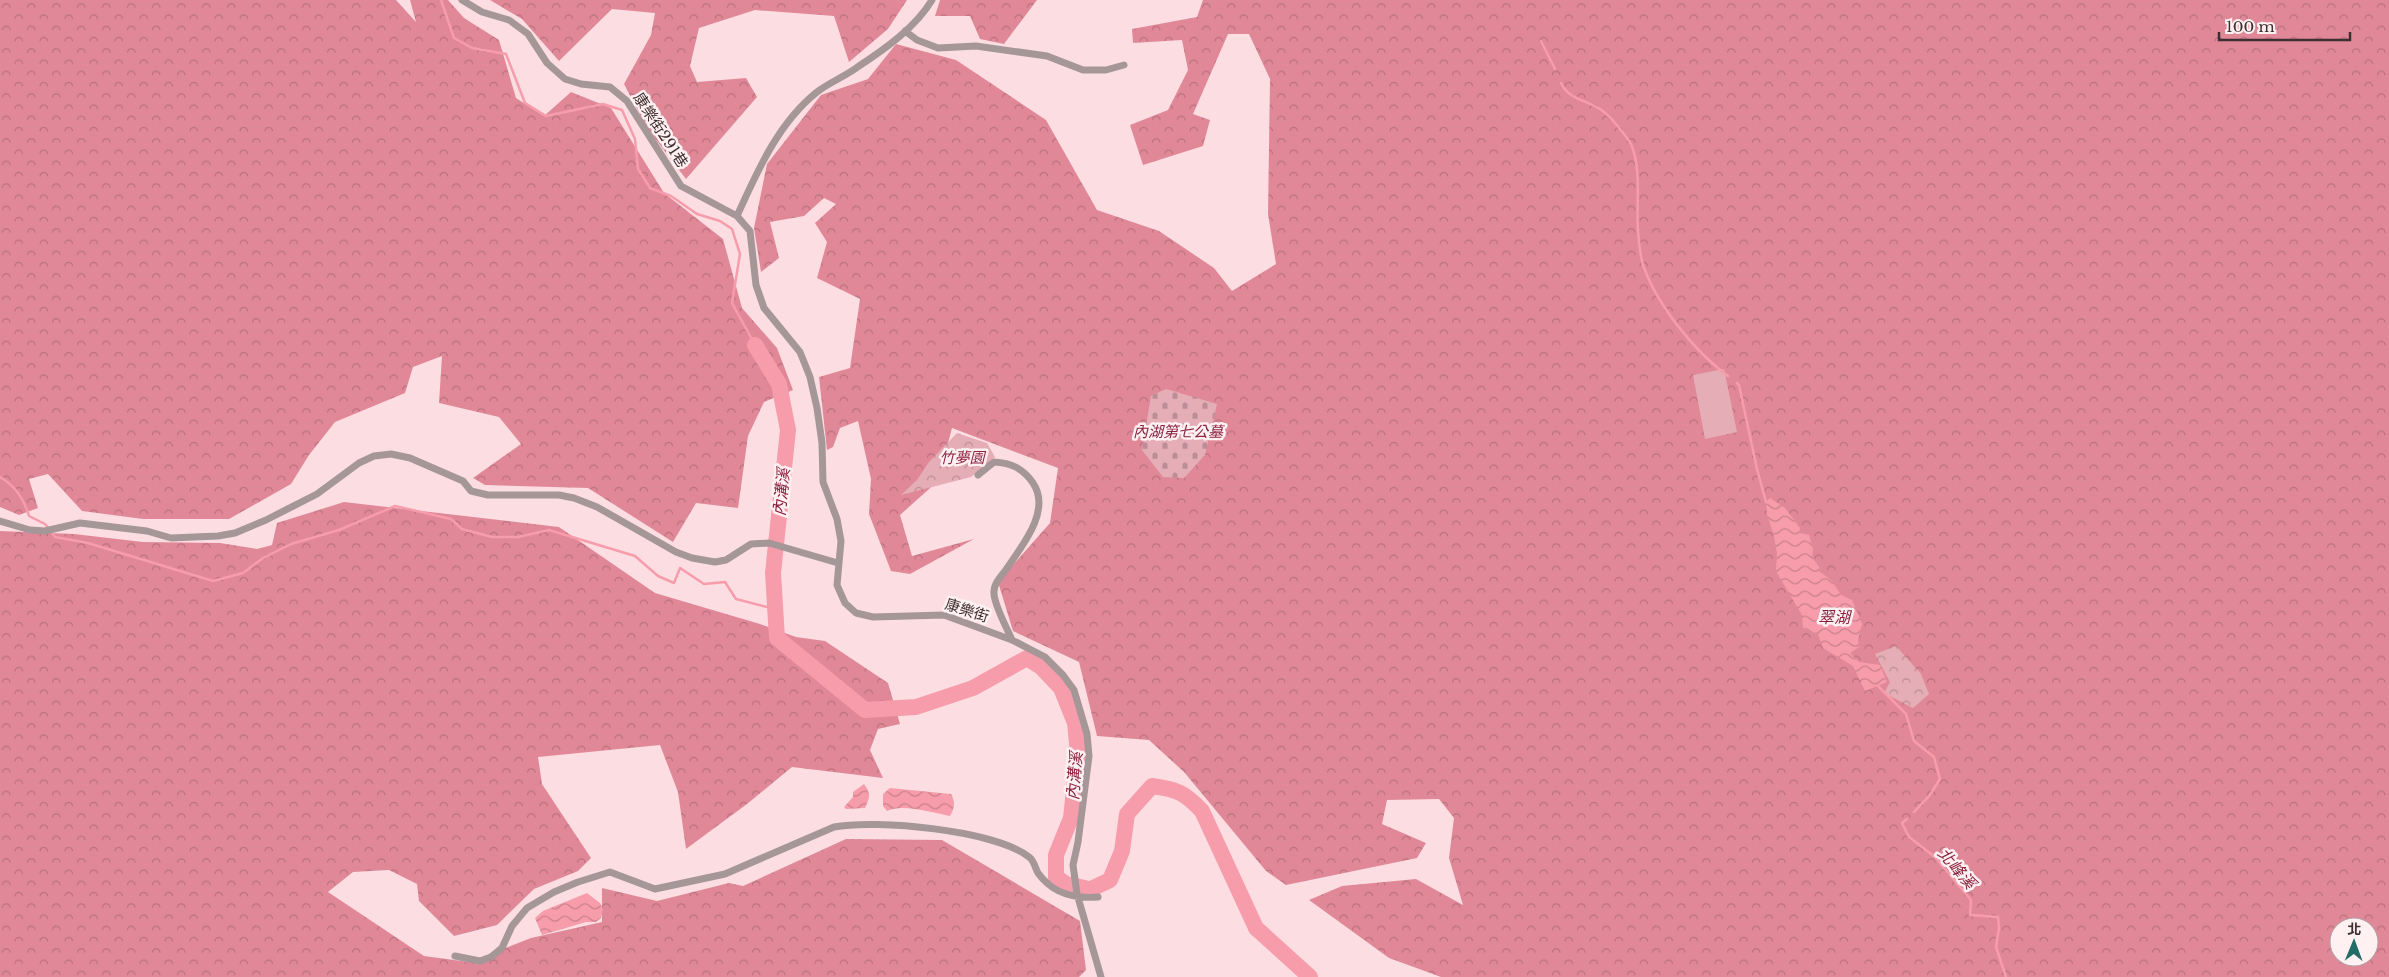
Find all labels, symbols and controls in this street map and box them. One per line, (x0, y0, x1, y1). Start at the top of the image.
scale bar (2219, 10, 2350, 42)
text: 100 m (2226, 17, 2275, 36)
street label: 康樂街291巷 (630, 89, 692, 171)
park label: 內湖第七公墓 (1133, 422, 1226, 441)
park label: 竹夢園 (939, 448, 986, 467)
water label: 內溝溪 (769, 465, 794, 517)
street label: 康樂街 (943, 594, 991, 626)
water label: 翠湖 (1818, 607, 1853, 627)
water label: 內溝溪 (1062, 749, 1086, 801)
water label: 北峰溪 (1934, 843, 1982, 894)
north arrow (2329, 917, 2379, 967)
text: 北 (2347, 920, 2361, 938)

